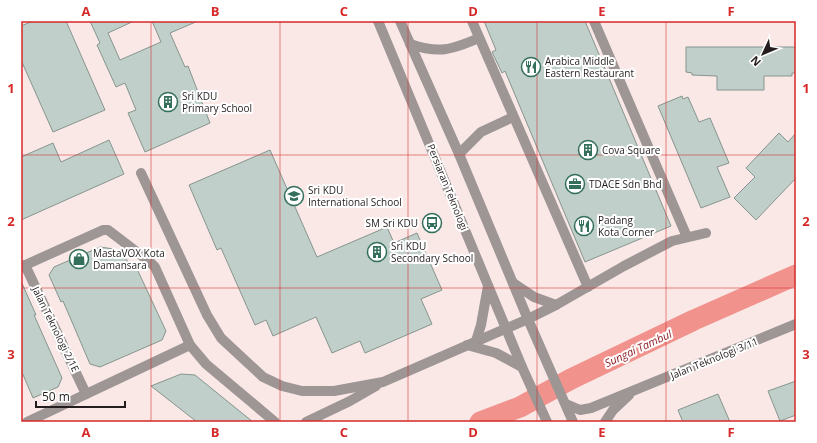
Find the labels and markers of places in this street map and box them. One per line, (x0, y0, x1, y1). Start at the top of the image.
place label: Arabica Middle Eastern Restaurant (545, 54, 634, 80)
restaurant icon: Arabica Middle Eastern Restaurant (520, 56, 542, 78)
place label: Sri KDU Primary School (182, 89, 252, 115)
building icon: Sri KDU Primary School (157, 91, 179, 113)
building icon: Cova Square (577, 139, 599, 161)
place label: Cova Square (602, 143, 661, 157)
office icon: TDACE Sdn Bhd (564, 173, 586, 195)
place label: TDACE Sdn Bhd (589, 177, 662, 191)
place label: Sri KDU International School (308, 183, 402, 209)
school or university icon: Sri KDU International School (283, 185, 305, 207)
bus stop icon: SM Sri KDU (421, 212, 443, 234)
place label: Padang Kota Corner (598, 213, 654, 239)
restaurant icon: Padang Kota Corner (573, 215, 595, 237)
place label: SM Sri KDU (366, 216, 418, 230)
place label: Sri KDU Secondary School (391, 239, 473, 265)
building icon: Sri KDU Secondary School (366, 241, 388, 263)
place label: MastaVOX Kota Damansara (93, 246, 165, 272)
shop icon: MastaVOX Kota Damansara (68, 248, 90, 270)

